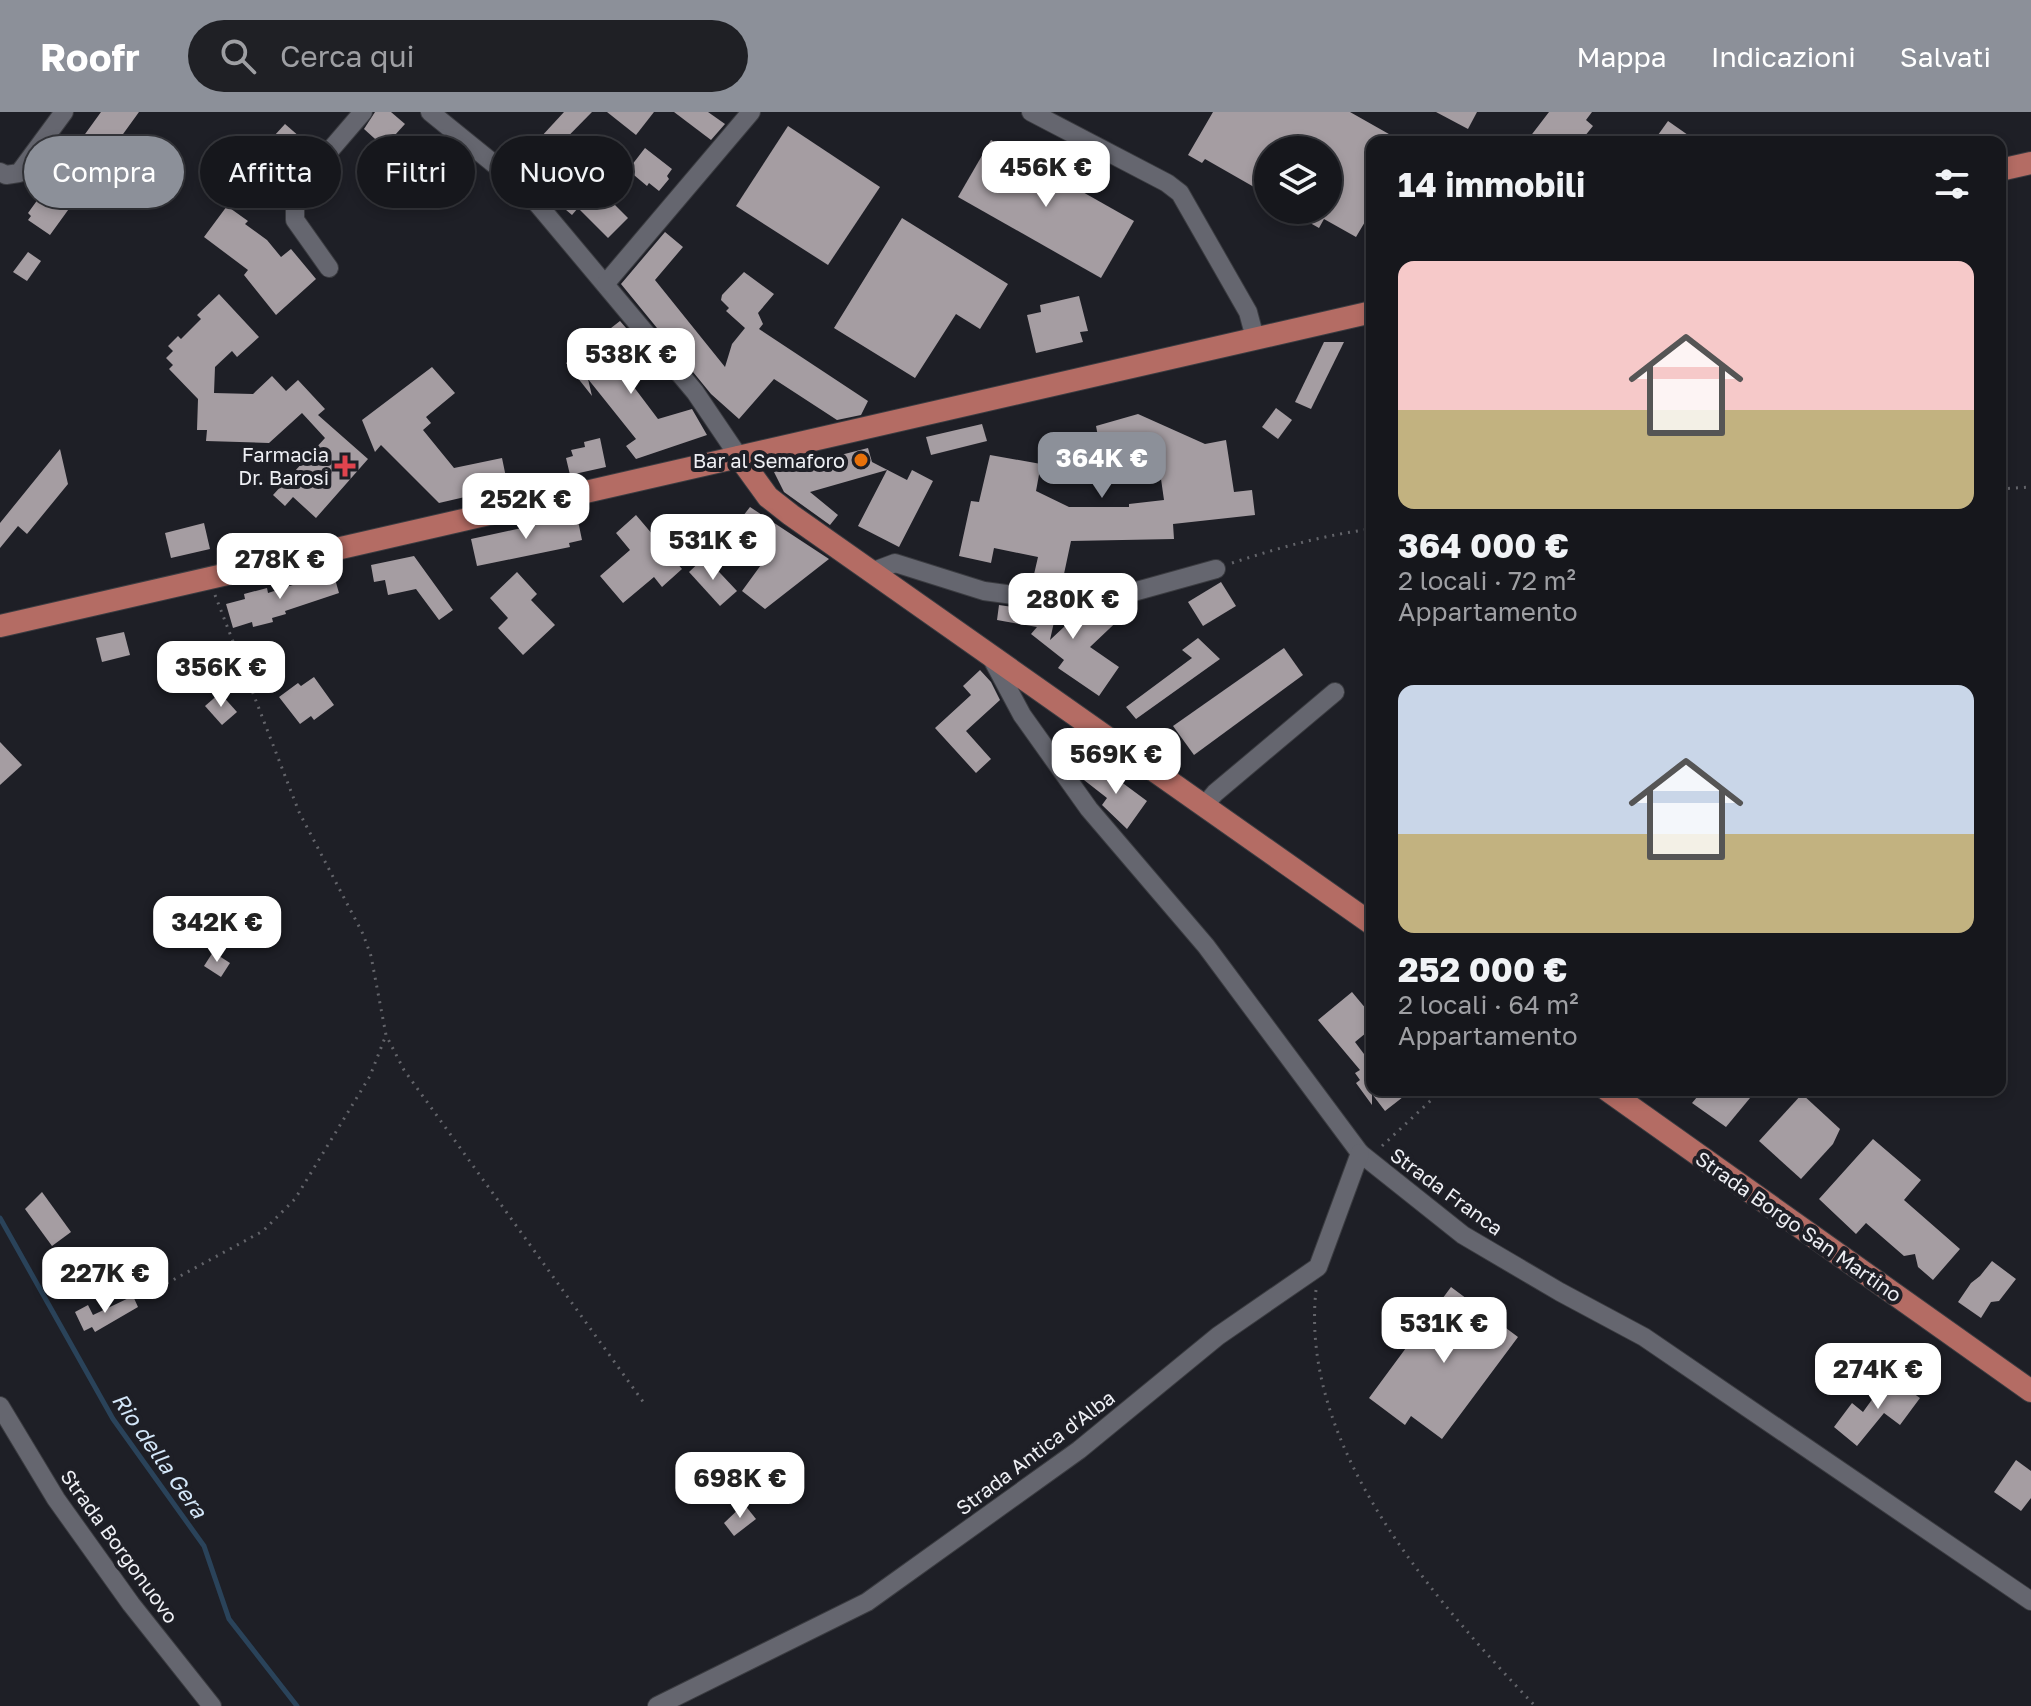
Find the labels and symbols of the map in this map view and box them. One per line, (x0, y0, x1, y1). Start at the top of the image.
pin: 456K € (981, 141, 1111, 209)
pin: 538K € (566, 328, 696, 396)
pin: 364K € (1037, 432, 1167, 500)
place label: Farmacia Dr. Barosi (238, 442, 329, 489)
place label: Bar al Semaforo (693, 448, 845, 472)
marker: Bar al Semaforo (852, 451, 870, 469)
marker: Farmacia Dr. Barosi (336, 457, 354, 475)
pin: 252K € (461, 473, 591, 541)
pin: 531K € (648, 514, 778, 582)
pin: 278K € (215, 533, 345, 601)
pin: 280K € (1008, 573, 1138, 641)
pin: 356K € (156, 641, 286, 709)
pin: 569K € (1051, 728, 1181, 796)
pin: 342K € (152, 896, 282, 964)
street label: Strada Franca (1386, 1142, 1508, 1240)
street label: Strada Borgo San Martino (1691, 1146, 1907, 1306)
pin: 227K € (40, 1247, 170, 1315)
pin: 531K € (1379, 1297, 1509, 1365)
pin: 274K € (1813, 1343, 1943, 1411)
street label: Strada Antica d'Alba (951, 1385, 1119, 1519)
water label: Rio della Gera (107, 1387, 214, 1524)
pin: 698K € (675, 1452, 805, 1520)
street label: Strada Borgonuovo (56, 1465, 184, 1627)

